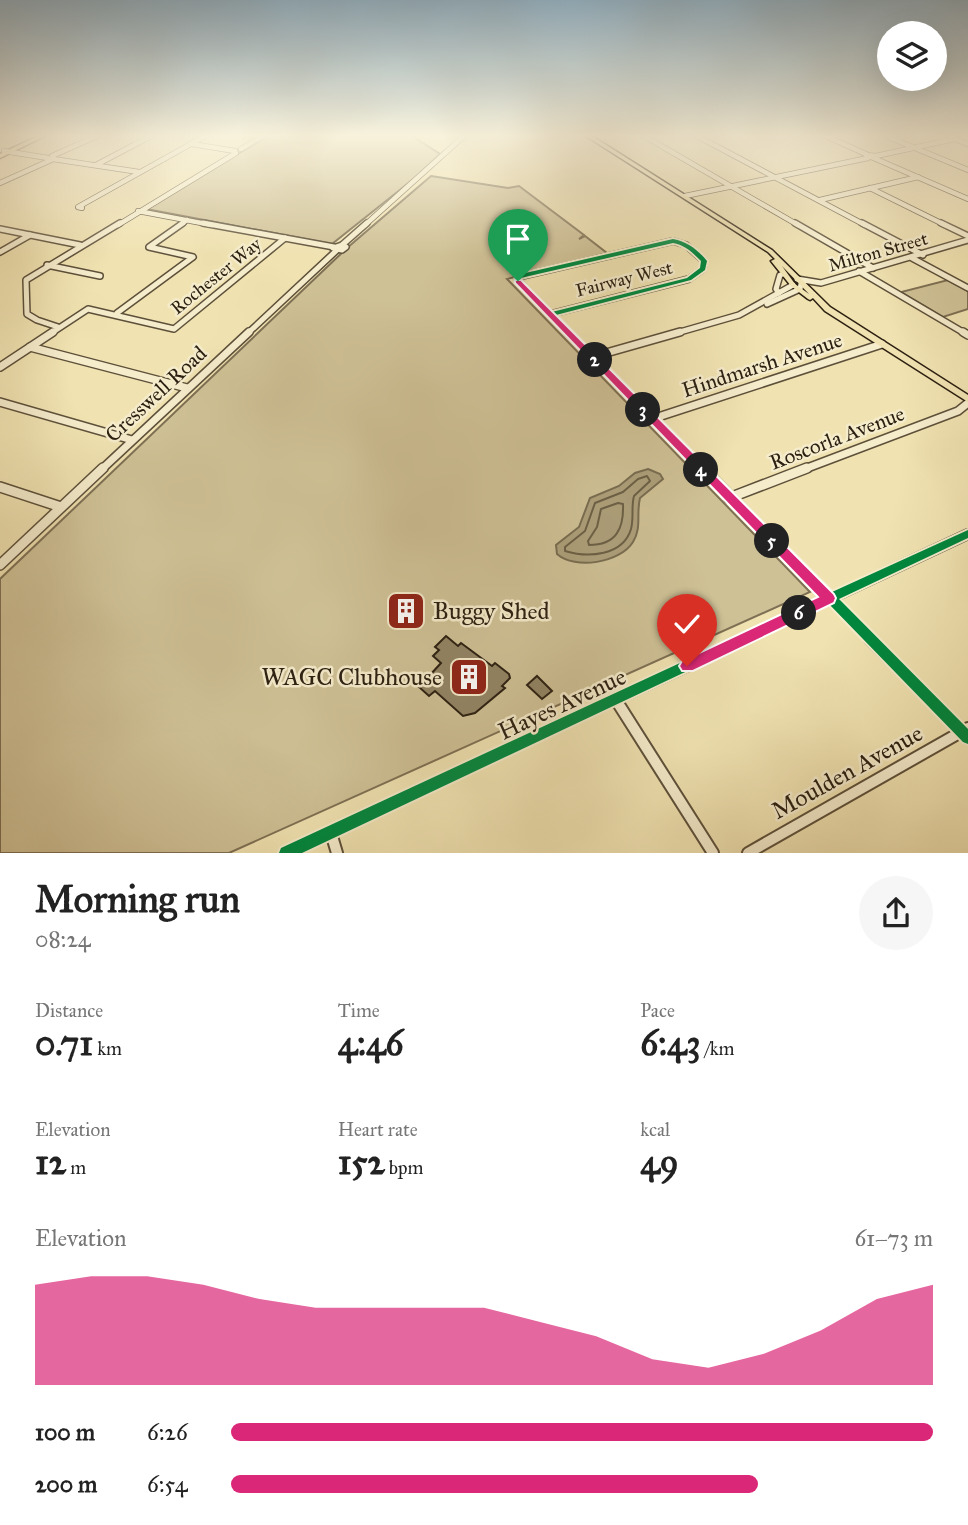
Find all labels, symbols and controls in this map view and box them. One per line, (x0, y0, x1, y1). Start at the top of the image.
map controls (877, 21, 947, 91)
button: layers (877, 21, 947, 91)
pin (488, 209, 548, 281)
icon: arrive (499, 220, 537, 258)
street label: Milton Street (826, 227, 931, 277)
street label: Rochester Way (166, 233, 266, 319)
street label: Fairway West (573, 256, 675, 302)
street label: Hindmarsh Avenue (679, 327, 846, 403)
street label: Cresswell Road (100, 340, 212, 448)
pin: 2 (578, 342, 612, 378)
text: 2 (590, 348, 599, 371)
pin: 3 (626, 392, 660, 428)
text: 3 (639, 398, 646, 421)
street label: Roscorla Avenue (766, 400, 908, 476)
pin: 4 (684, 452, 718, 488)
text: 4 (695, 458, 706, 481)
pin: 5 (754, 524, 790, 558)
text: 5 (767, 529, 776, 552)
building icon: Buggy Shed (385, 590, 427, 632)
pin (657, 594, 717, 666)
place label: Buggy Shed (433, 596, 550, 626)
pin: 6 (782, 596, 816, 630)
text: 6 (794, 601, 803, 624)
icon: check (668, 605, 706, 643)
building icon: WAGC Clubhouse (448, 656, 490, 698)
street label: Hayes Avenue (493, 661, 631, 747)
place label: WAGC Clubhouse (261, 662, 442, 692)
street label: Moulden Avenue (766, 718, 928, 826)
text: Morning run (35, 876, 240, 922)
button: share (859, 876, 933, 950)
text: 08:24 (35, 925, 91, 953)
text: Distance (35, 999, 103, 1022)
text: Time (338, 999, 380, 1022)
text: Pace (640, 999, 675, 1022)
text: 0.71 (35, 1022, 93, 1065)
text: 4:46 (338, 1022, 403, 1065)
text: 6:43 (640, 1022, 701, 1065)
text: km (93, 1037, 122, 1060)
text: /km (701, 1037, 735, 1060)
text: Elevation (35, 1118, 110, 1141)
text: Heart rate (338, 1118, 418, 1141)
text: kcal (640, 1118, 670, 1141)
text: 12 (35, 1141, 66, 1184)
text: 152 (338, 1141, 385, 1184)
text: 49 (640, 1141, 679, 1184)
text: m (66, 1156, 86, 1179)
text: bpm (385, 1156, 423, 1179)
text: Elevation (35, 1224, 126, 1252)
text: 61–73 m (854, 1224, 933, 1252)
text: 100 m (35, 1418, 95, 1446)
text: 6:26 (147, 1418, 188, 1446)
text: 200 m (35, 1470, 97, 1498)
text: 6:54 (147, 1470, 188, 1498)

